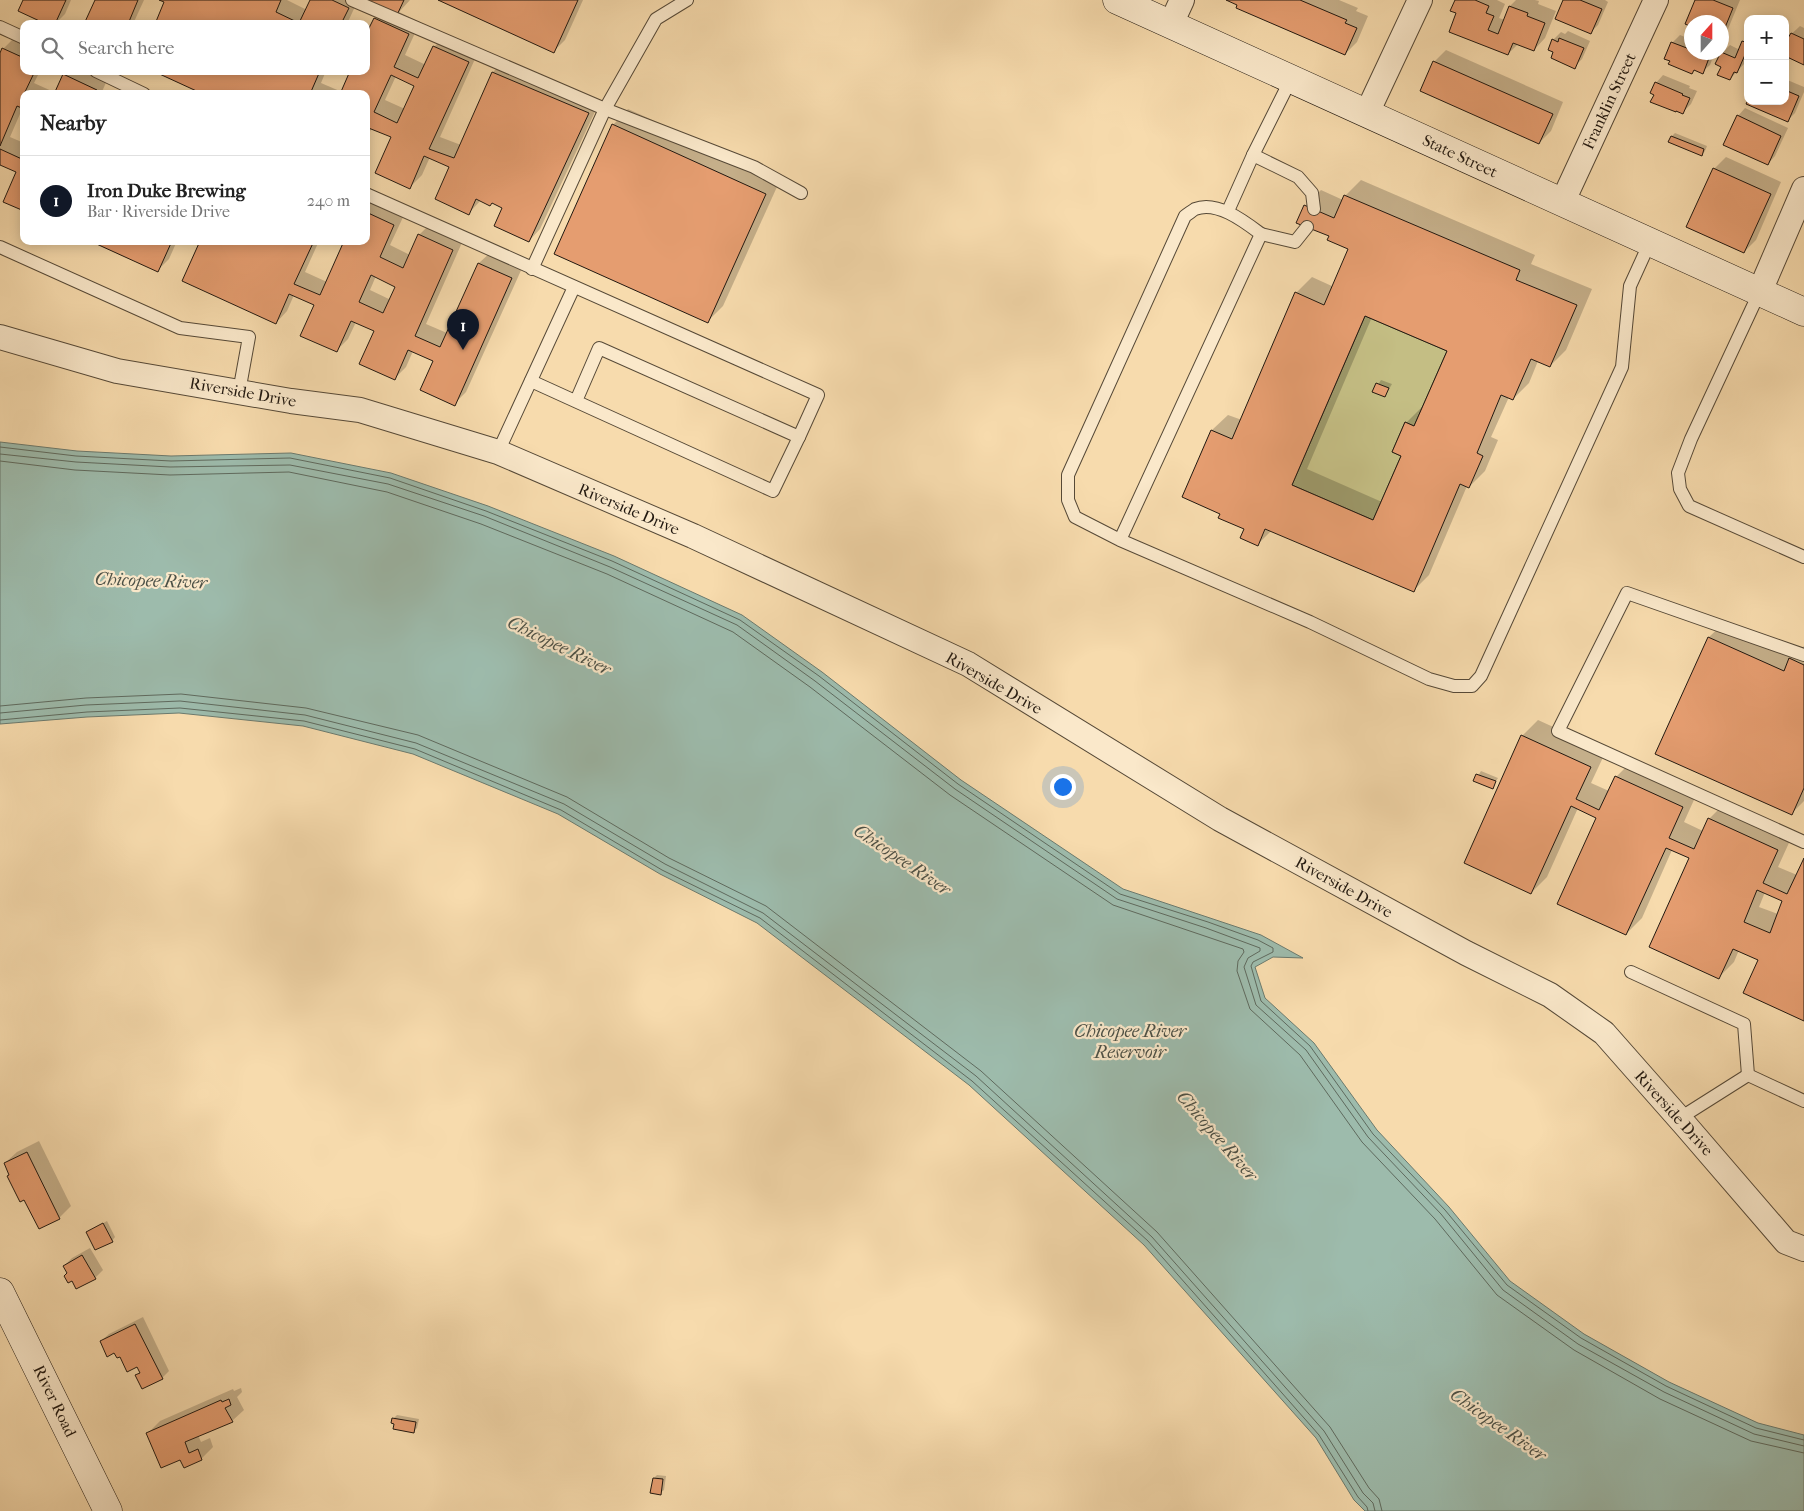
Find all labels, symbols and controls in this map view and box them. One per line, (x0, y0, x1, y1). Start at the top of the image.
north arrow (1684, 15, 1729, 60)
map controls (1744, 15, 1789, 105)
button: + (1744, 15, 1789, 60)
search box (20, 20, 370, 75)
icon: search (38, 34, 66, 62)
text: Search here (78, 37, 174, 59)
street label: Franklin Street (1578, 49, 1640, 152)
button: − (1744, 60, 1789, 105)
text: Nearby (40, 111, 106, 135)
street label: State Street (1419, 130, 1501, 182)
text: Iron Duke Brewing (87, 180, 246, 202)
text: 1 (53, 191, 59, 210)
text: 240 m (307, 191, 350, 210)
text: Bar · Riverside Drive (87, 202, 230, 221)
pin: 1 (447, 309, 479, 350)
street label: Riverside Drive (188, 373, 298, 411)
street label: Riverside Drive (576, 479, 683, 539)
water label: Chicopee River (95, 569, 209, 594)
water label: Chicopee River (504, 612, 616, 681)
street label: Riverside Drive (942, 648, 1046, 718)
your location (1050, 774, 1076, 800)
water label: Chicopee River (850, 820, 956, 901)
street label: Riverside Drive (1292, 852, 1396, 922)
water label: Chicopee River Reservoir (1074, 1021, 1188, 1063)
street label: Riverside Drive (1631, 1066, 1717, 1160)
water label: Chicopee River (1172, 1087, 1263, 1187)
street label: River Road (29, 1362, 81, 1440)
water label: Chicopee River (1446, 1384, 1552, 1467)

